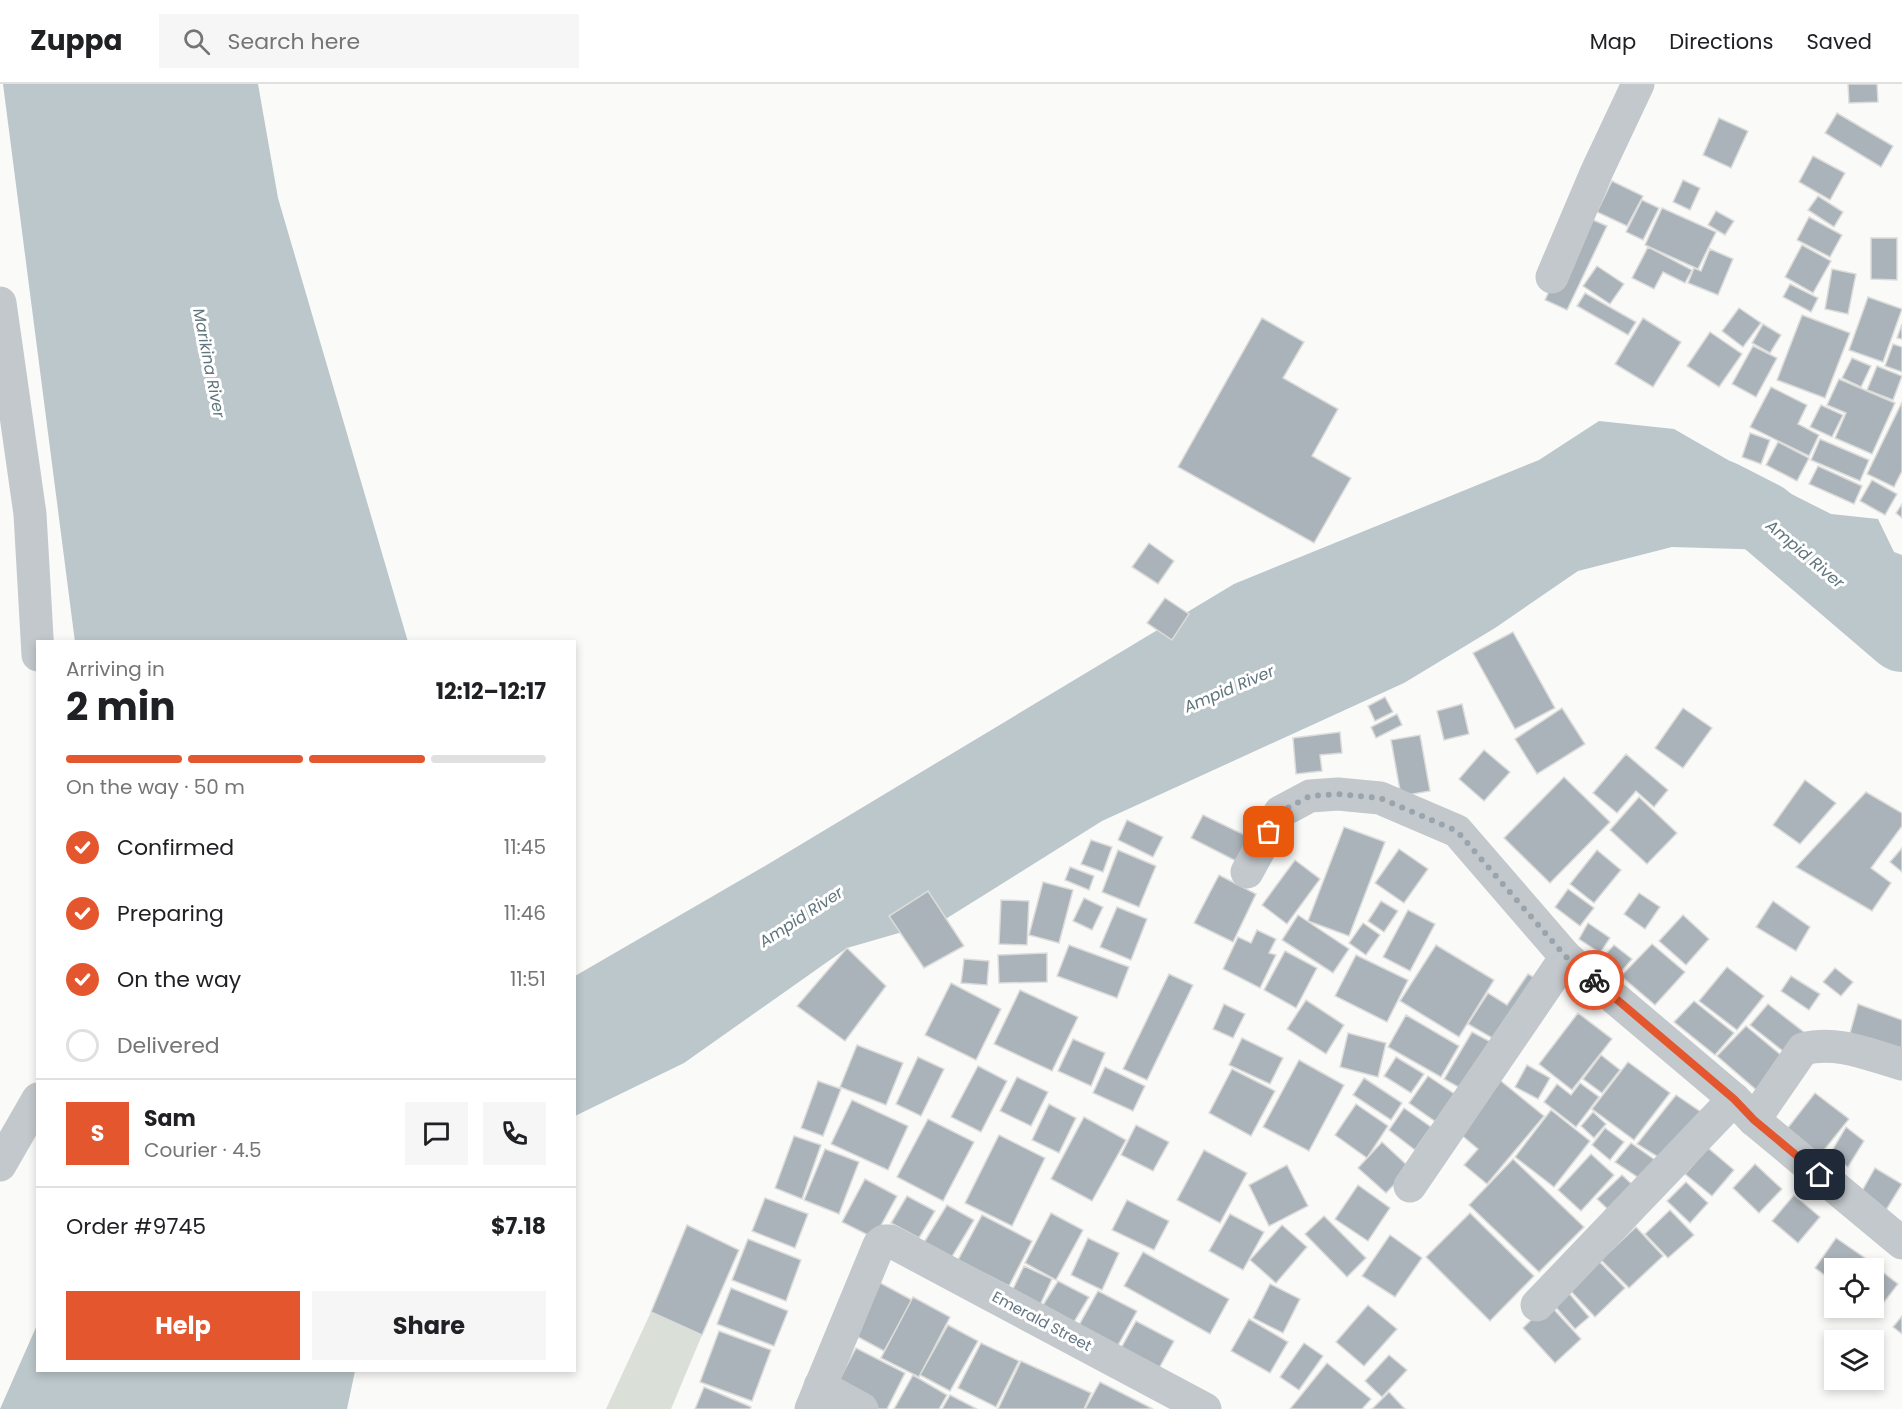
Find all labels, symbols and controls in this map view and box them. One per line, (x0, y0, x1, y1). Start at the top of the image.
search box (159, 14, 579, 68)
text: Zuppa (30, 21, 123, 60)
icon: search (180, 25, 213, 58)
text: Search here (228, 26, 360, 57)
text: Map (1590, 27, 1636, 56)
text: Directions (1669, 27, 1773, 56)
text: Saved (1806, 27, 1872, 56)
water label: Marikina River (187, 306, 231, 421)
water label: Ampid River (1760, 514, 1850, 594)
text: Arriving in (66, 655, 165, 683)
water label: Ampid River (1179, 659, 1279, 719)
text: 12:12–12:17 (436, 676, 546, 707)
text: 2 min (66, 679, 176, 734)
text: On the way · 50 m (66, 773, 245, 801)
pin (1243, 806, 1294, 857)
icon: bag (1252, 815, 1285, 848)
icon: check (66, 831, 99, 864)
text: Confirmed (117, 832, 234, 863)
text: 11:45 (504, 833, 546, 861)
water label: Ampid River (754, 881, 848, 953)
icon: check (66, 897, 99, 930)
text: Preparing (117, 898, 224, 929)
text: 11:46 (504, 899, 546, 927)
courier (1564, 950, 1624, 1010)
icon: check (66, 963, 99, 996)
text: On the way (117, 964, 241, 995)
icon: bike (1578, 964, 1611, 997)
text: 11:51 (510, 965, 546, 993)
text: Delivered (117, 1030, 220, 1061)
button: chat (405, 1102, 468, 1165)
button: phone (483, 1102, 546, 1165)
text: Sam (144, 1103, 196, 1134)
text: S (91, 1118, 104, 1149)
text: Courier · 4.5 (144, 1136, 262, 1164)
pin (1794, 1149, 1845, 1200)
icon: home (1803, 1158, 1836, 1191)
text: Order #9745 (66, 1211, 206, 1242)
text: $7.18 (491, 1211, 546, 1242)
map controls (1824, 1258, 1884, 1390)
button: locate (1824, 1258, 1884, 1318)
street label: Emerald Street (989, 1286, 1095, 1356)
button: Help (66, 1291, 300, 1360)
button: Share (312, 1291, 546, 1360)
button: layers (1824, 1330, 1884, 1390)

